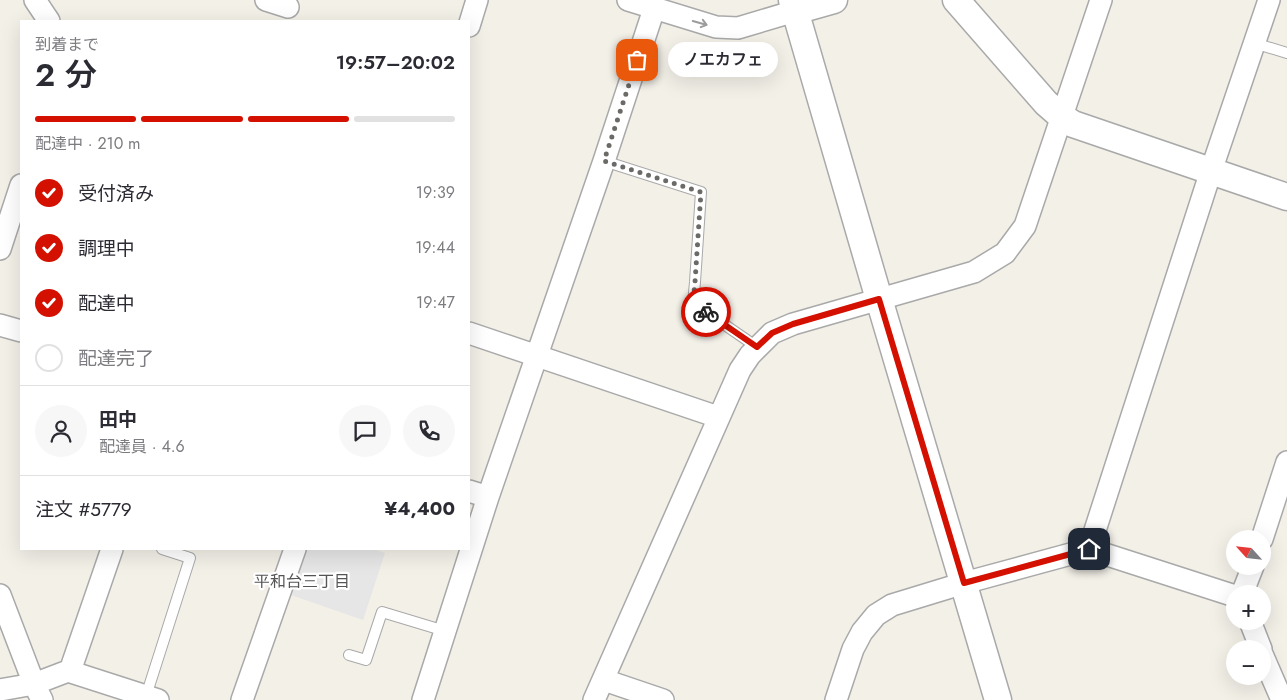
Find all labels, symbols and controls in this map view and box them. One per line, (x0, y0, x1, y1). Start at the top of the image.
one-way arrow (692, 18, 708, 28)
text: 到着まで (35, 33, 99, 56)
pin (616, 39, 658, 81)
callout: ノエカフェ (667, 42, 777, 78)
icon: bag (623, 46, 651, 74)
text: ノエカフェ (683, 48, 763, 71)
text: 19:57–20:02 (336, 49, 455, 76)
text: 2 分 (35, 52, 97, 98)
text: 配達中 · 210 m (35, 132, 141, 155)
icon: check (35, 179, 63, 207)
text: 受付済み (78, 180, 154, 207)
text: 19:39 (416, 181, 455, 204)
icon: check (35, 234, 63, 262)
text: 調理中 (78, 235, 135, 262)
text: 19:44 (415, 236, 455, 259)
courier (681, 287, 731, 337)
icon: check (35, 289, 63, 317)
text: 配達中 (78, 290, 135, 317)
text: 19:47 (416, 291, 455, 314)
icon: bike (692, 298, 720, 326)
text: 配達完了 (78, 345, 154, 372)
button: person (35, 405, 87, 457)
button: chat (339, 405, 391, 457)
button: phone (403, 405, 455, 457)
text: 田中 (99, 406, 137, 433)
text: 配達員 · 4.6 (99, 435, 185, 458)
text: ¥4,400 (384, 495, 455, 522)
text: 注文 #5779 (35, 496, 132, 523)
pin (1068, 528, 1110, 570)
north arrow (1226, 530, 1271, 575)
map controls (1226, 530, 1271, 685)
icon: home (1075, 535, 1103, 563)
district label: 平和台三丁目 (254, 570, 350, 593)
button: + (1226, 585, 1271, 630)
button: − (1226, 640, 1271, 685)

